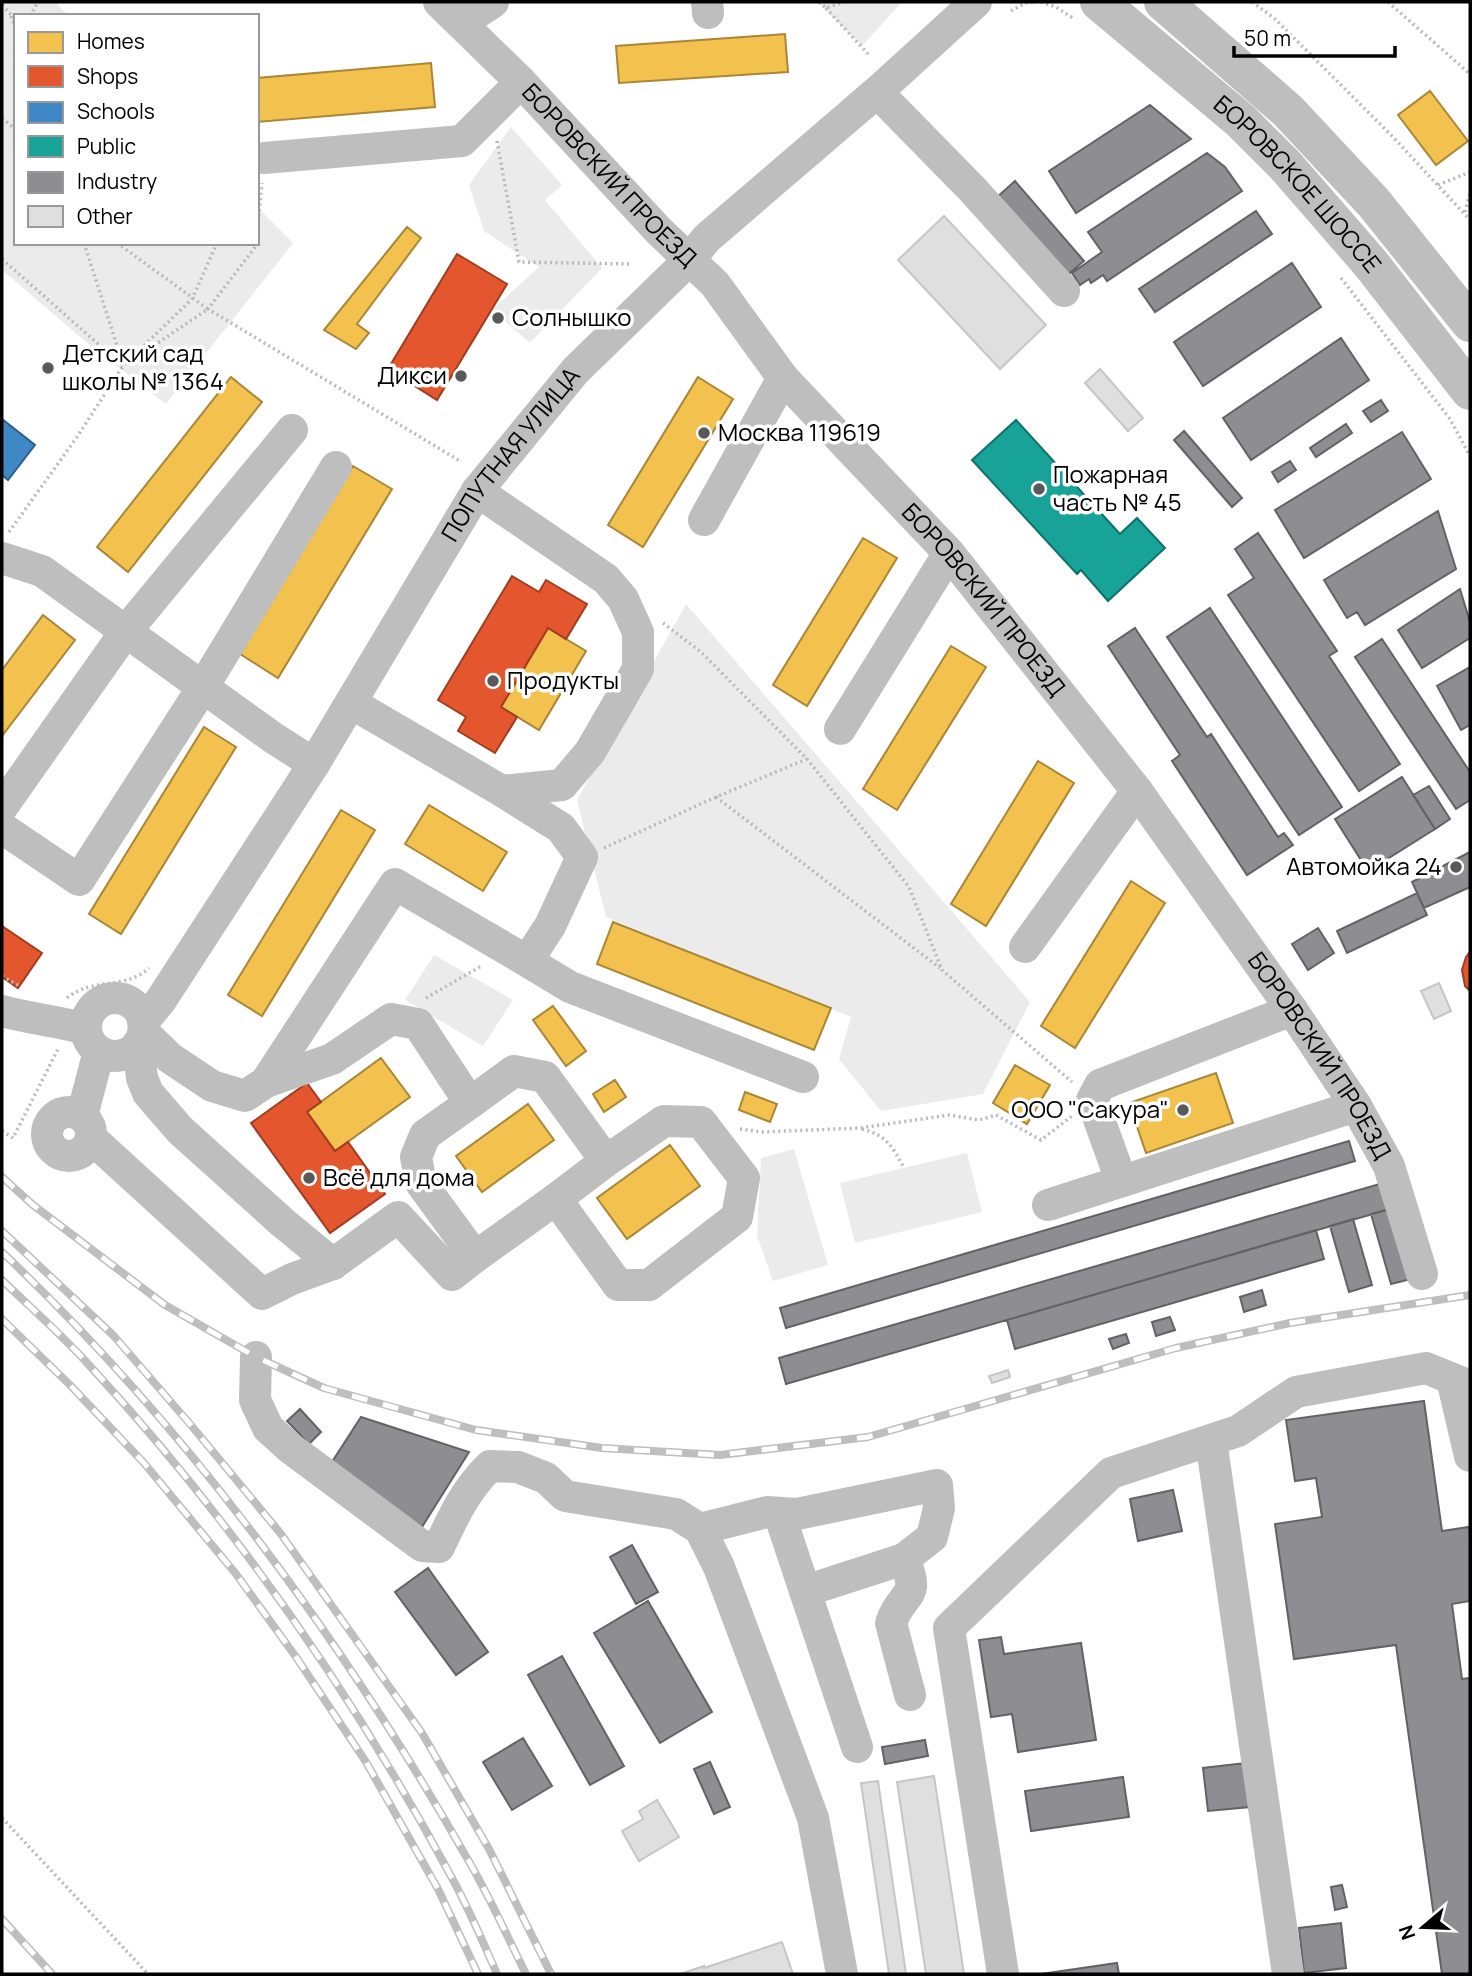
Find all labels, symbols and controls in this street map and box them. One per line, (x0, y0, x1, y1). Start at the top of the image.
legend (14, 14, 259, 245)
scale bar (1234, 14, 1395, 58)
text: 50 m (1244, 24, 1291, 52)
text: Homes (77, 27, 145, 55)
text: Shops (77, 62, 138, 90)
street label: БОРОВСКИЙ ПРОЕЗД (515, 76, 705, 273)
street label: БОРОВСКОЕ ШОССЕ (1207, 87, 1390, 279)
text: Schools (77, 97, 155, 125)
text: Public (77, 132, 136, 160)
text: Industry (77, 167, 157, 195)
text: Other (77, 202, 133, 230)
place label: Солнышко (512, 300, 632, 333)
marker: Солнышко (490, 310, 506, 326)
place label: Детский сад школы № 1364 (62, 336, 224, 397)
place label: Дикси (377, 358, 447, 391)
marker: Детский сад школы № 1364 (40, 360, 56, 376)
street label: ПОПУТНАЯ УЛИЦА (433, 360, 587, 547)
marker: Дикси (453, 368, 469, 384)
place label: Москва 119619 (718, 415, 881, 448)
marker: Москва 119619 (696, 425, 712, 441)
place label: Пожарная часть № 45 (1053, 457, 1182, 518)
marker: Пожарная часть № 45 (1031, 481, 1047, 497)
street label: БОРОВСКИЙ ПРОЕЗД (895, 495, 1074, 702)
place label: Продукты (507, 663, 619, 696)
marker: Продукты (485, 673, 501, 689)
place label: Автомойка 24 (1286, 849, 1442, 882)
marker: Автомойка 24 (1448, 859, 1464, 875)
street label: БОРОВСКИЙ ПРОЕЗД (1241, 945, 1400, 1165)
place label: ООО "Сакура" (1011, 1092, 1169, 1125)
marker: ООО "Сакура" (1175, 1102, 1191, 1118)
place label: Всё для дома (323, 1160, 475, 1193)
marker: Всё для дома (301, 1170, 317, 1186)
north arrow (1388, 1892, 1458, 1962)
text: N (1392, 1922, 1421, 1943)

